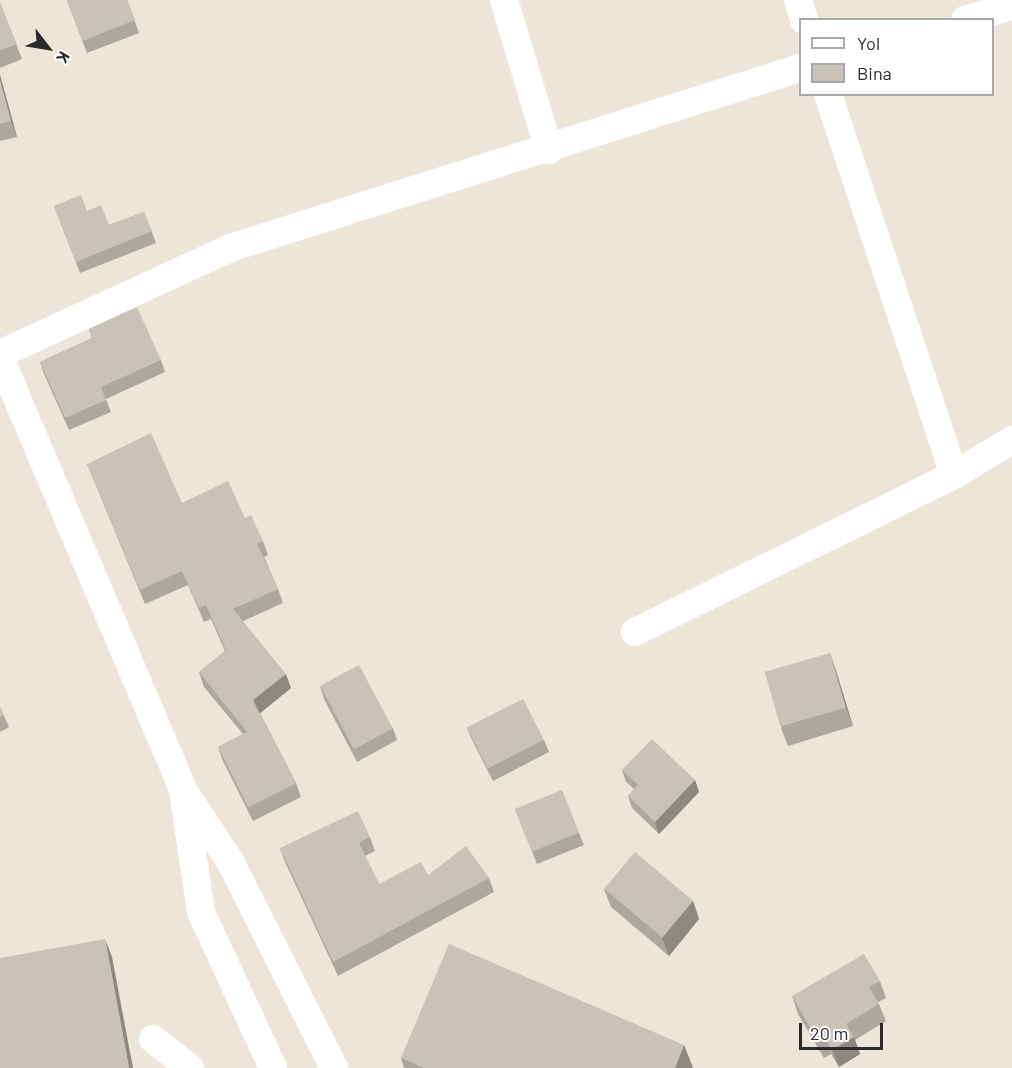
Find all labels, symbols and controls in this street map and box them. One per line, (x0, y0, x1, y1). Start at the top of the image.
north arrow (18, 18, 78, 78)
legend (799, 18, 994, 96)
text: Yol (857, 32, 880, 54)
text: K (53, 48, 75, 67)
text: Bina (857, 62, 892, 84)
scale bar (802, 1011, 886, 1049)
text: 20 m (810, 1022, 848, 1044)

